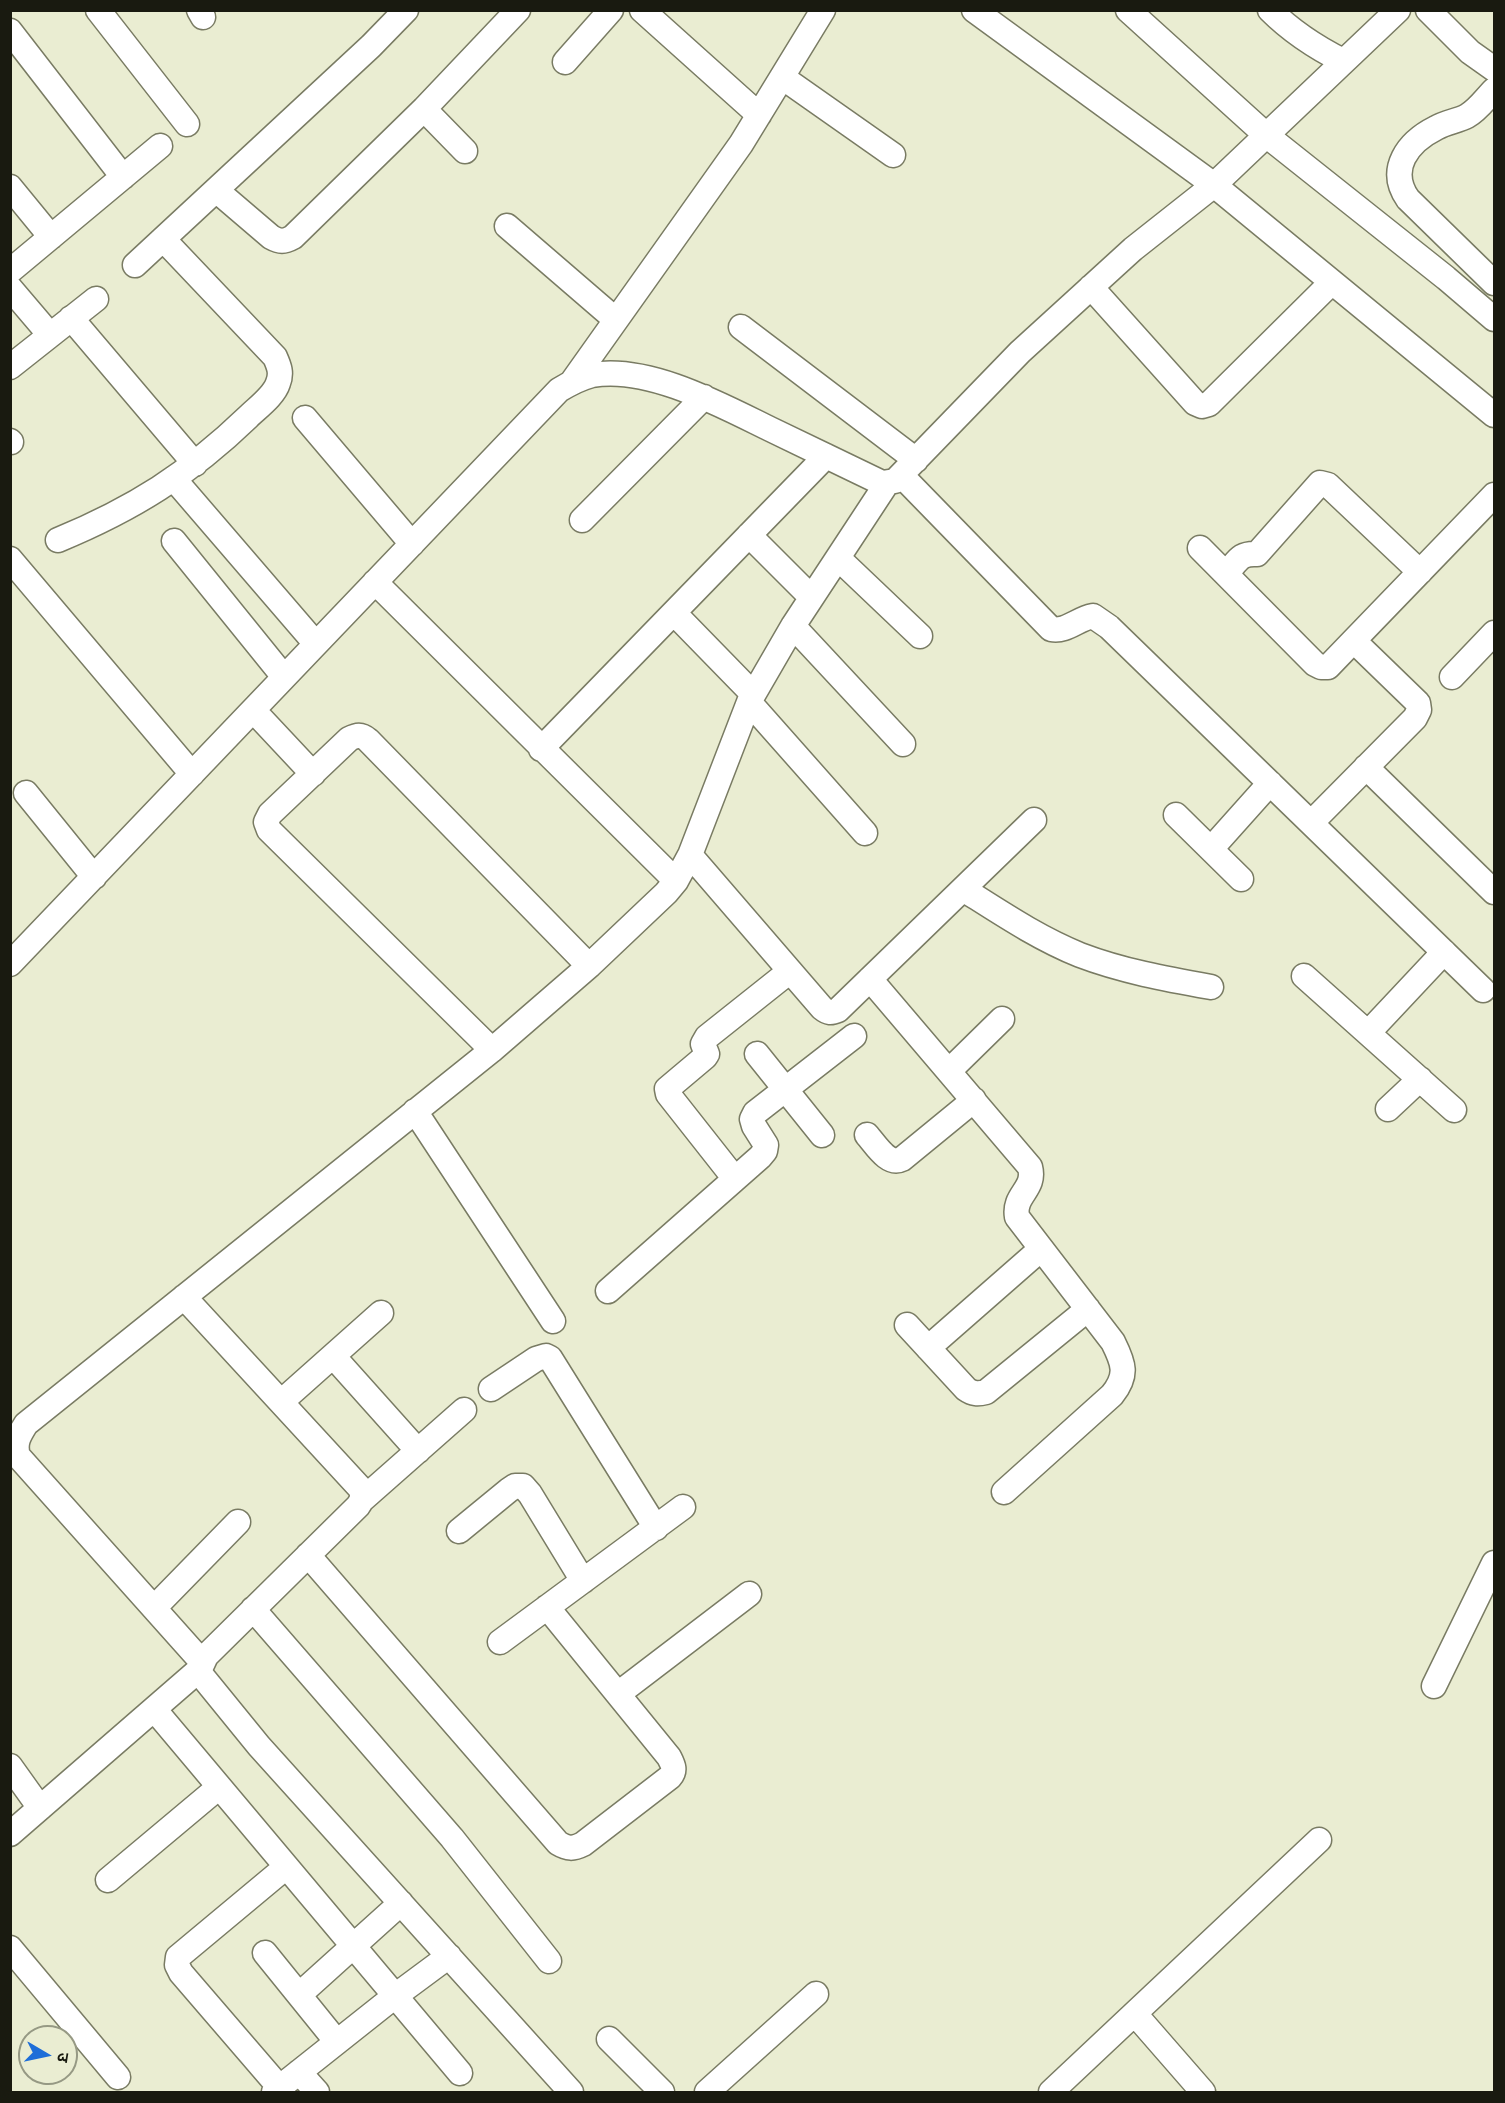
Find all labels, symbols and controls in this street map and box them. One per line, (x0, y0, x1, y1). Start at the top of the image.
north arrow (18, 2025, 78, 2085)
text: उ (54, 2051, 73, 2064)

